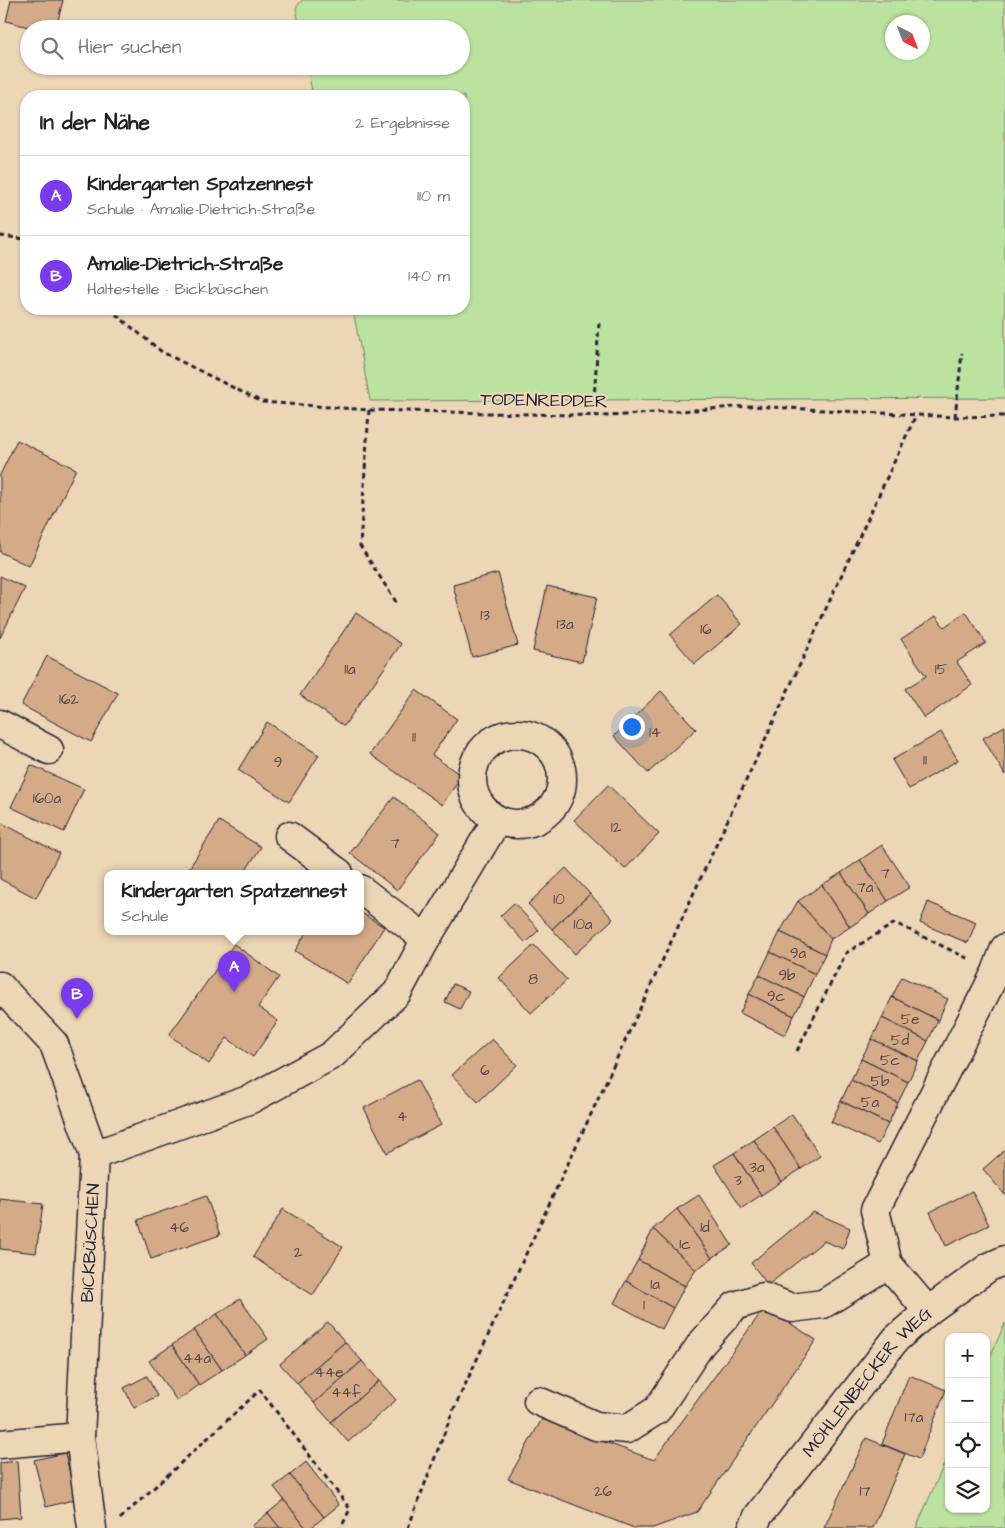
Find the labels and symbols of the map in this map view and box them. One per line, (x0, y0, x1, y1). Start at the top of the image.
north arrow (885, 15, 930, 60)
street label: TODENREDDER (480, 387, 608, 414)
house number: 13 (480, 605, 490, 626)
house number: 13a (556, 614, 574, 635)
house number: 16 (700, 619, 712, 640)
house number: 11a (344, 659, 356, 680)
house number: 15 (935, 659, 948, 680)
house number: 162 (59, 689, 79, 710)
your location (619, 714, 645, 740)
house number: 14 (649, 722, 661, 743)
house number: 11 (412, 727, 416, 748)
house number: 11 (923, 750, 927, 771)
house number: 9 (274, 752, 282, 773)
house number: 160a (33, 788, 62, 809)
house number: 12 (611, 817, 622, 838)
house number: 7 (390, 833, 400, 854)
house number: 7 (880, 863, 890, 884)
house number: 7a (857, 877, 874, 898)
house number: 10 (553, 889, 565, 910)
house number: 10a (573, 914, 593, 935)
house number: 9a (790, 943, 806, 964)
pin: A (218, 951, 250, 992)
house number: 9b (779, 965, 796, 986)
house number: 8 (528, 969, 538, 990)
pin: B (61, 978, 93, 1019)
house number: 9c (767, 986, 786, 1007)
house number: 5e (901, 1009, 919, 1030)
house number: 5d (891, 1030, 909, 1051)
house number: 5c (880, 1050, 901, 1071)
house number: 6 (480, 1060, 490, 1081)
house number: 5b (870, 1071, 890, 1092)
house number: 5a (861, 1092, 879, 1113)
house number: 4 (397, 1106, 407, 1127)
house number: 3a (749, 1157, 765, 1178)
house number: 3 (734, 1170, 742, 1191)
street label: BICKBÜSCHEN (75, 1183, 106, 1303)
house number: 46 (169, 1217, 189, 1238)
house number: 1d (700, 1217, 710, 1238)
house number: 1c (679, 1234, 691, 1255)
house number: 2 (294, 1242, 303, 1263)
house number: 1a (650, 1274, 660, 1295)
house number: 1 (643, 1295, 645, 1316)
street label: MÖHLENBECKER WEG (796, 1301, 938, 1463)
house number: 44a (183, 1348, 211, 1369)
house number: 44e (315, 1362, 343, 1383)
house number: 44f (331, 1382, 361, 1403)
house number: 17a (905, 1407, 924, 1428)
house number: 26 (594, 1481, 613, 1502)
house number: 17 (859, 1481, 871, 1502)

